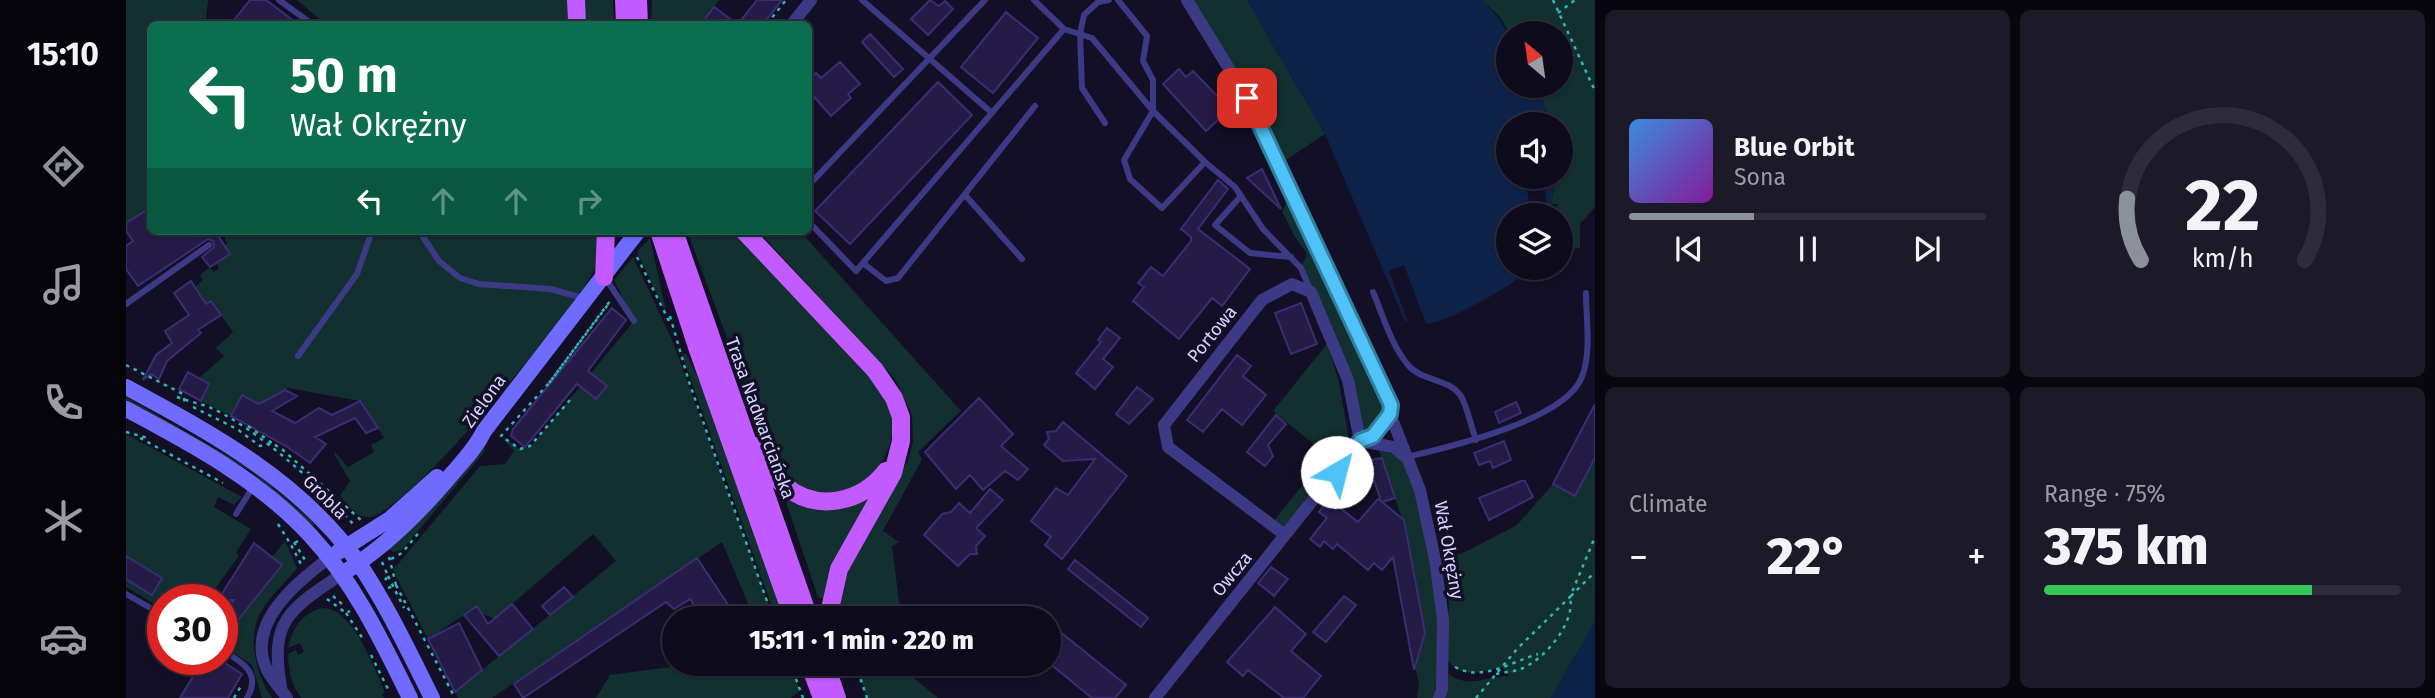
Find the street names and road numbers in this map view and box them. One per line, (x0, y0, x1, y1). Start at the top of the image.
street label: Portowa (1182, 301, 1242, 367)
street label: Trasa Nadwarciańska (721, 334, 799, 502)
street label: Zielona (457, 370, 511, 432)
street label: Grobla (298, 470, 352, 524)
street label: Wał Okrężny (1430, 499, 1468, 601)
street label: Owcza (1207, 547, 1257, 601)

